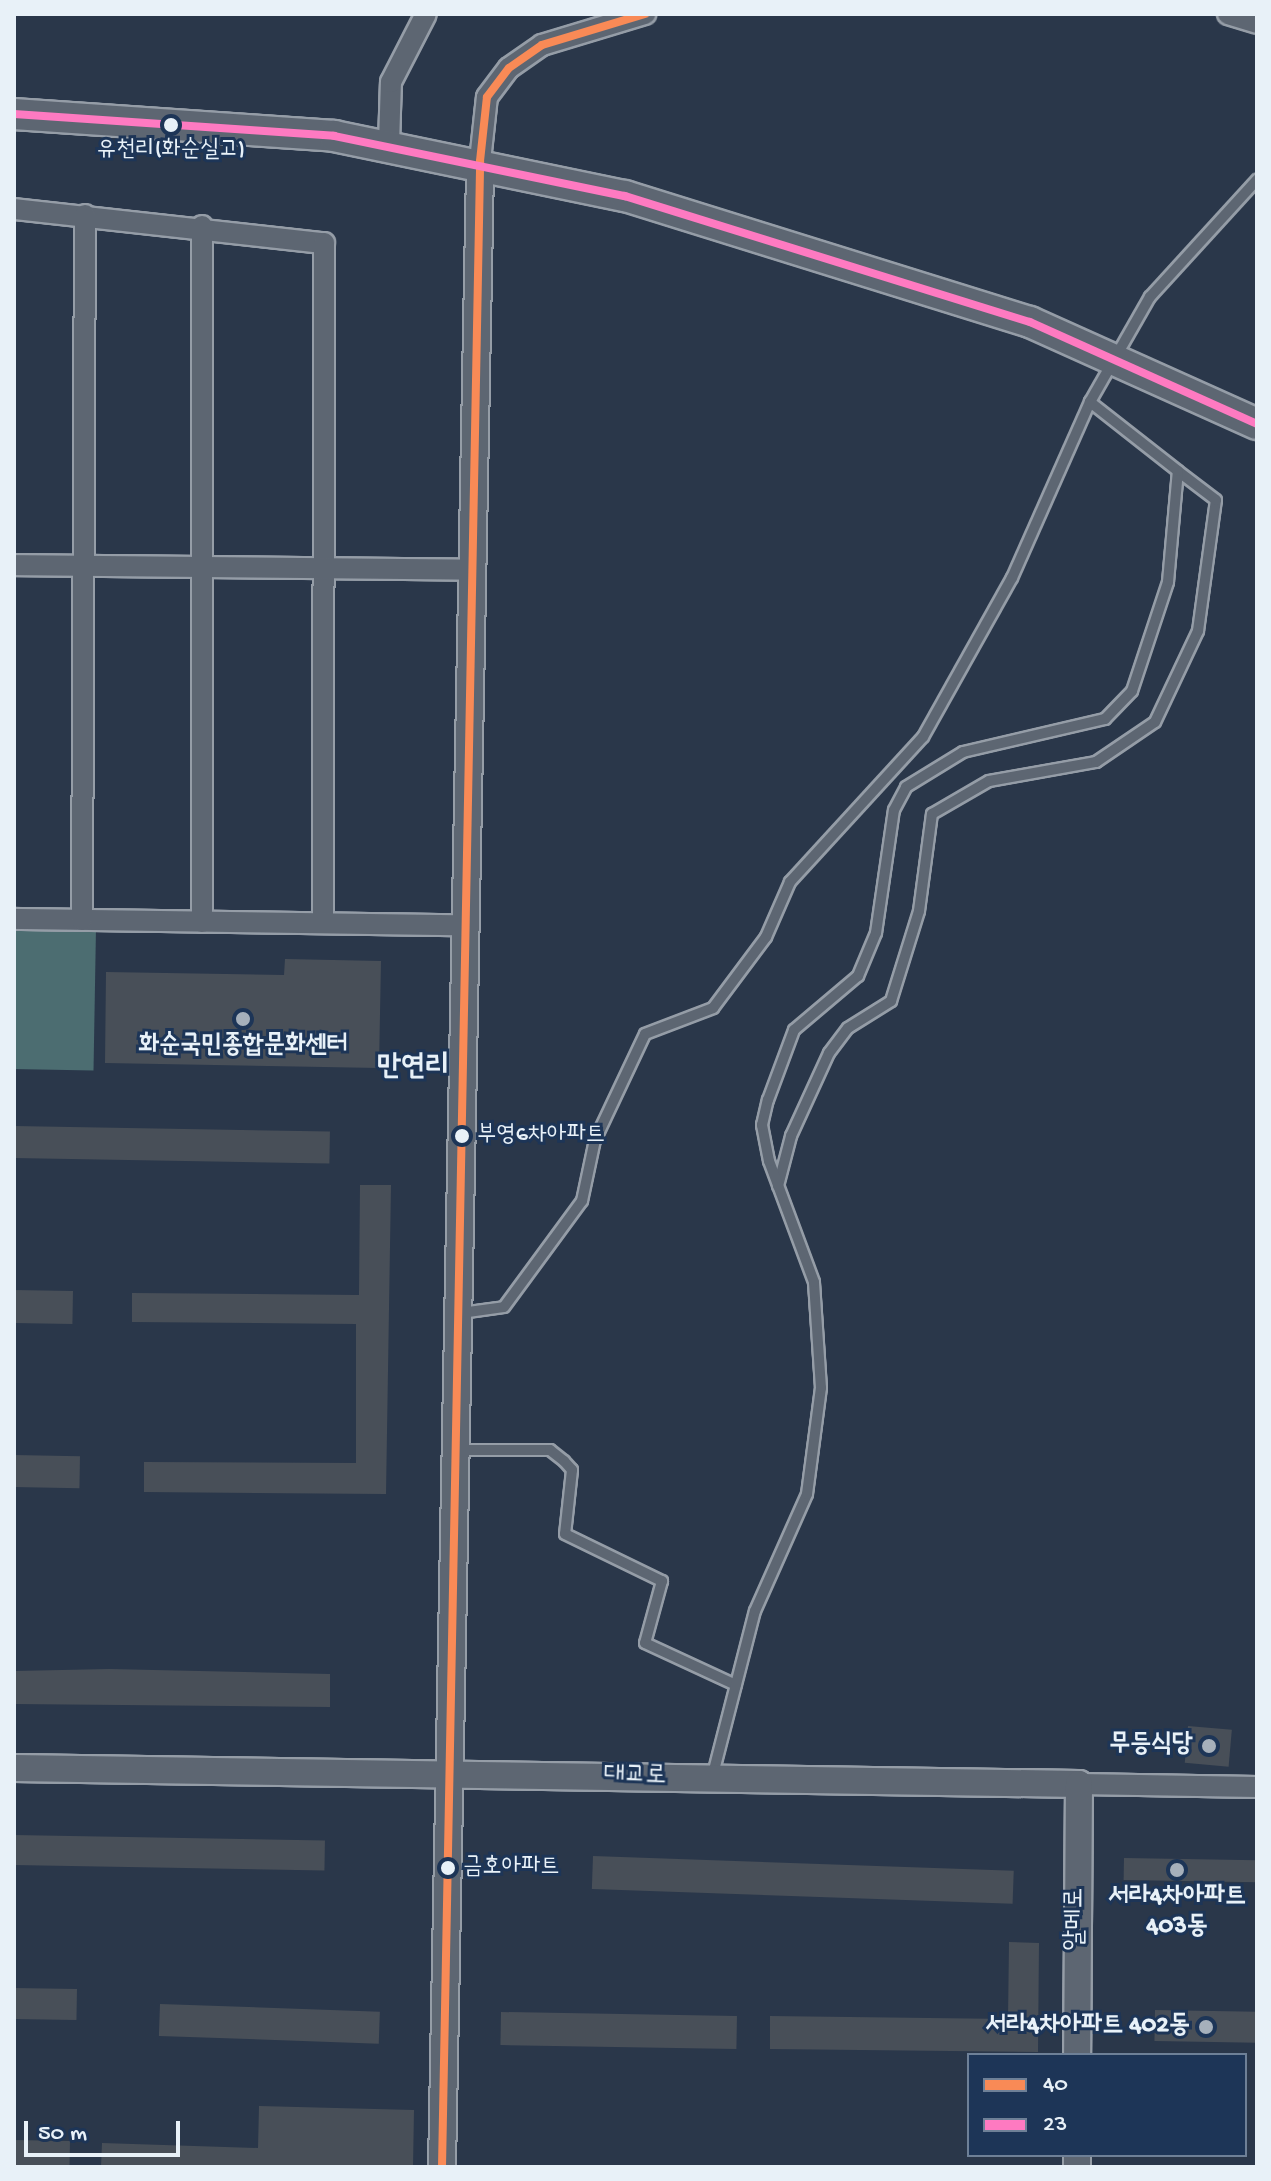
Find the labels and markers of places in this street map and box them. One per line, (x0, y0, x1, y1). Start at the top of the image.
marker: 유천리(화순실고) (163, 117, 179, 133)
place label: 유천리(화순실고) (97, 137, 245, 165)
marker: 화순국민종합문화센터 (234, 1010, 252, 1028)
place label: 화순국민종합문화센터 (138, 1031, 348, 1063)
place label: 부영6차아파트 (477, 1122, 605, 1150)
marker: 부영6차아파트 (454, 1128, 470, 1144)
place label: 무등식당 (1109, 1730, 1193, 1762)
marker: 무등식당 (1200, 1737, 1218, 1755)
place label: 금호아파트 (463, 1854, 560, 1882)
marker: 금호아파트 (440, 1860, 456, 1876)
marker: 서라4차아파트 403동 (1168, 1861, 1186, 1879)
place label: 서라4차아파트 403동 (1108, 1882, 1246, 1944)
place label: 서라4차아파트 402동 (985, 2011, 1190, 2043)
marker: 서라4차아파트 402동 (1197, 2018, 1215, 2036)

